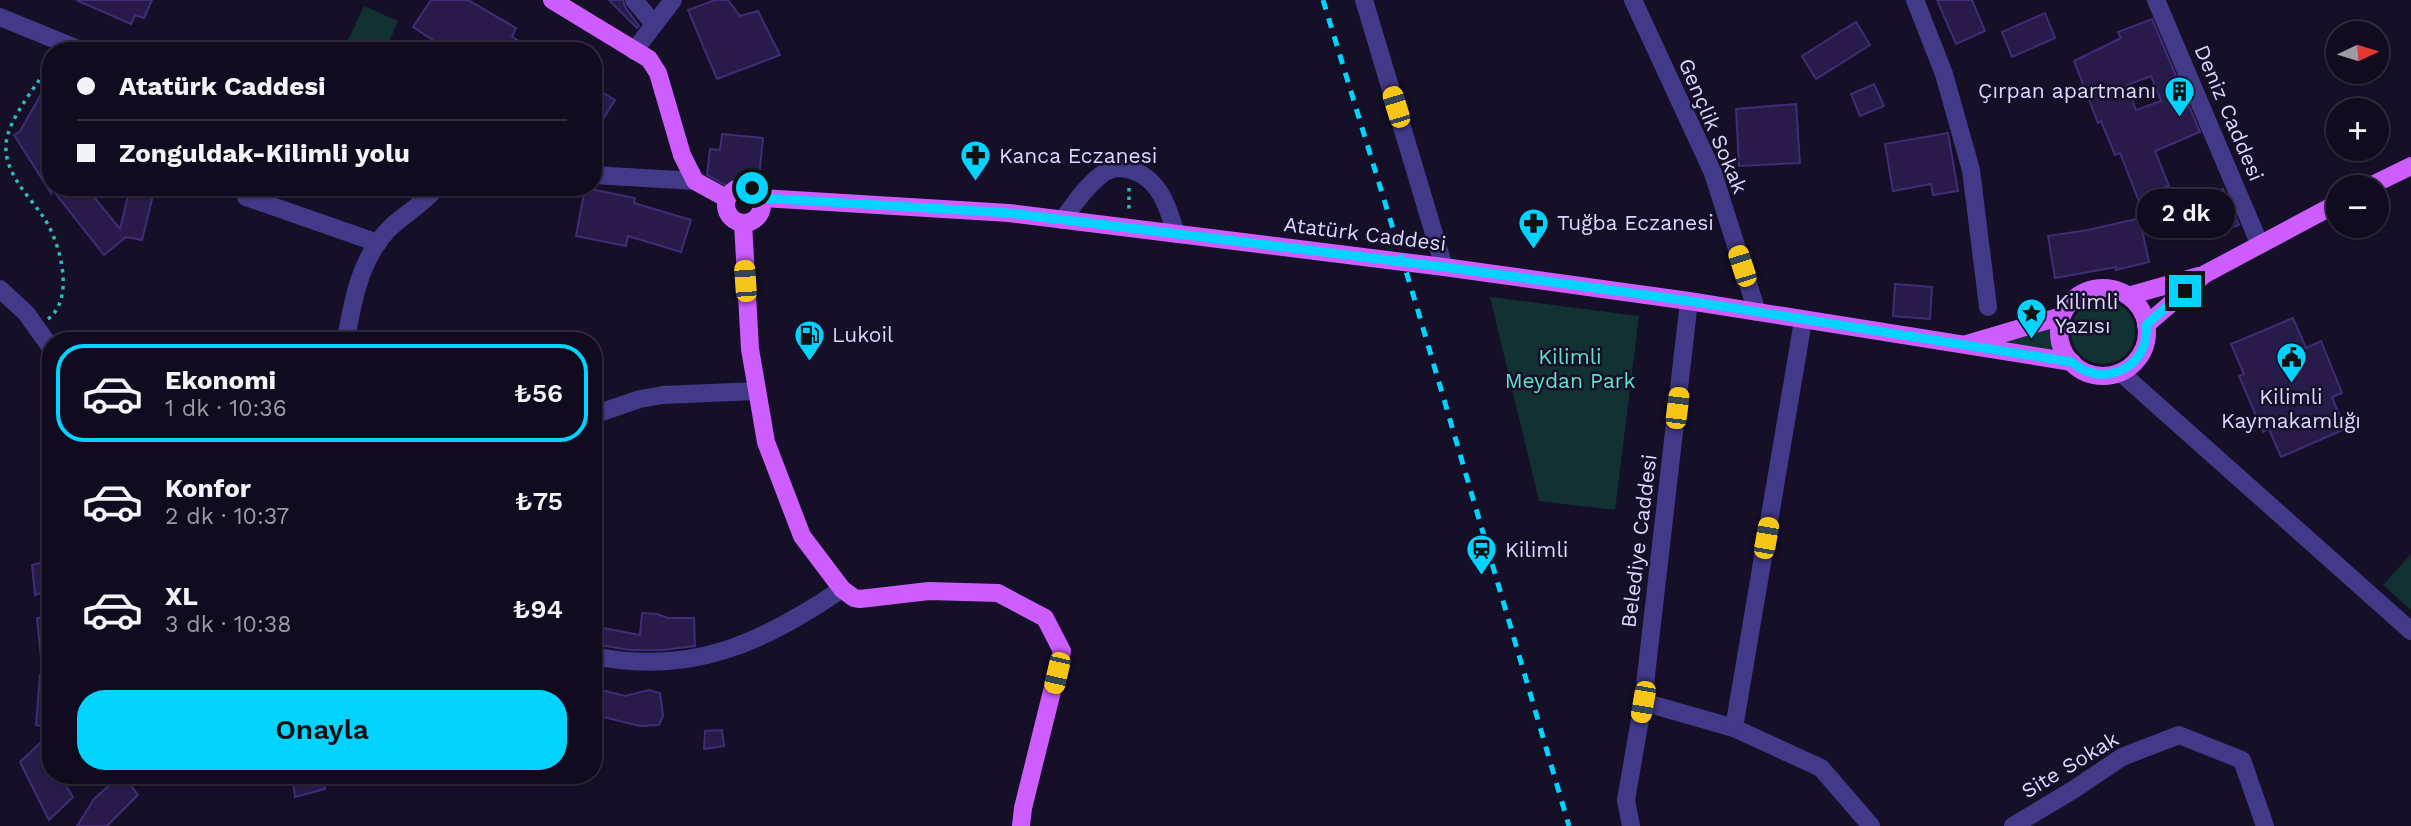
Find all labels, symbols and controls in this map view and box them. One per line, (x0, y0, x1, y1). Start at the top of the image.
north arrow (2326, 21, 2389, 84)
map controls (2326, 21, 2389, 238)
street label: Deniz Caddesi (2190, 41, 2269, 185)
street label: Gençlik Sokak (1674, 55, 1753, 197)
text: Atatürk Caddesi (119, 71, 326, 101)
building icon: Çırpan apartmanı (2162, 74, 2196, 118)
place label: Çırpan apartmanı (1978, 78, 2156, 103)
car (1380, 84, 1413, 130)
button: + (2326, 98, 2389, 161)
text: Zonguldak-Kilimli yolu (119, 138, 410, 168)
pharmacy icon: Kanca Eczanesi (959, 139, 993, 183)
place label: Kanca Eczanesi (999, 143, 1157, 168)
route start (736, 172, 768, 204)
button: − (2326, 175, 2389, 238)
callout: 2 dk (2136, 190, 2234, 238)
text: 2 dk (2162, 200, 2210, 227)
pharmacy icon: Tuğba Eczanesi (1517, 206, 1551, 250)
place label: Tuğba Eczanesi (1557, 210, 1714, 235)
street label: Atatürk Caddesi (1282, 211, 1448, 256)
car (1726, 243, 1759, 289)
car (734, 259, 757, 303)
route end (2169, 275, 2201, 307)
place label: Kilimli Yazısı (2055, 289, 2118, 338)
place icon: Kilimli Yazısı (2015, 297, 2049, 341)
fuel station icon: Lukoil (792, 318, 826, 362)
place label: Lukoil (832, 322, 894, 347)
public building icon: Kilimli Kaymakamlığı (2274, 340, 2308, 384)
park label: Kilimli Meydan Park (1505, 344, 1635, 393)
icon: car (81, 362, 144, 425)
text: Ekonomi (165, 365, 276, 395)
text: ₺56 (514, 378, 563, 408)
place label: Kilimli Kaymakamlığı (2221, 384, 2361, 433)
car (1665, 386, 1690, 430)
text: 1 dk · 10:36 (165, 395, 287, 422)
street label: Belediye Caddesi (1615, 453, 1662, 629)
icon: car (81, 470, 144, 533)
text: Konfor (165, 473, 251, 503)
text: ₺75 (515, 486, 563, 516)
text: 2 dk · 10:37 (165, 503, 289, 530)
car (1753, 515, 1780, 561)
station icon: Kilimli (1465, 533, 1499, 577)
place label: Kilimli (1505, 537, 1568, 562)
icon: car (81, 578, 144, 641)
text: XL (165, 581, 198, 611)
text: ₺94 (513, 594, 563, 624)
text: 3 dk · 10:38 (165, 611, 291, 638)
car (1043, 650, 1072, 696)
car (1630, 679, 1657, 725)
button: Onayla (77, 690, 567, 770)
street label: Site Sokak (2017, 726, 2123, 803)

